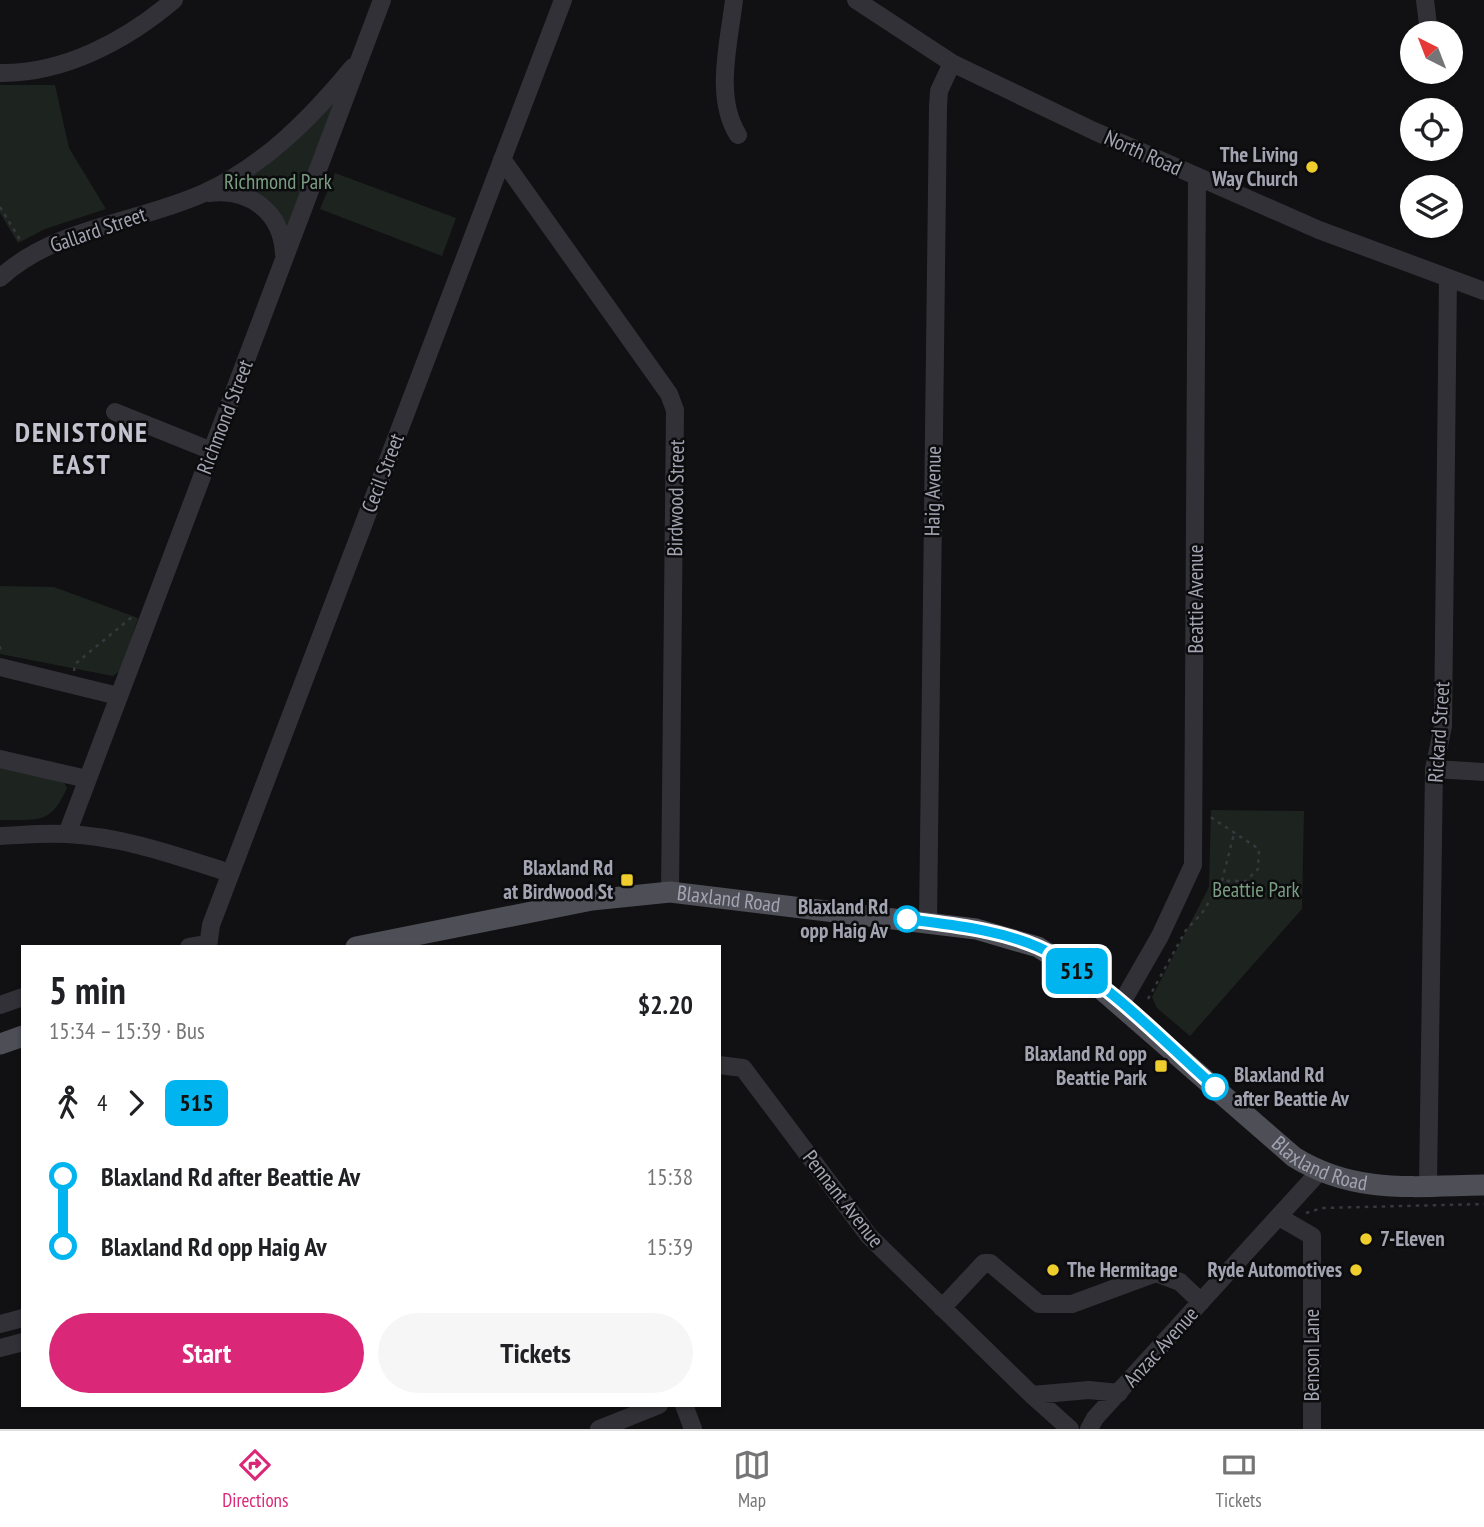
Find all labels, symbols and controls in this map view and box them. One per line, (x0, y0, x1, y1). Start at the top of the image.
north arrow (1400, 21, 1463, 84)
map controls (1400, 21, 1463, 238)
button: locate (1400, 98, 1463, 161)
street label: North Road (1100, 124, 1186, 182)
place label: The Living Way Church (1211, 141, 1298, 192)
marker: The Living Way Church (1304, 159, 1320, 175)
park label: Richmond Park (224, 168, 332, 195)
button: layers (1400, 175, 1463, 238)
street label: Gallard Street (46, 200, 150, 259)
street label: Richmond Street (190, 356, 259, 478)
district label: DENISTONE EAST (15, 413, 149, 482)
street label: Cecil Street (355, 429, 410, 516)
street label: Birdwood Street (661, 439, 690, 557)
street label: Haig Avenue (918, 446, 947, 536)
street label: Beattie Avenue (1182, 545, 1209, 653)
street label: Rickard Street (1421, 680, 1456, 784)
place label: Blaxland Rd at Birdwood St (503, 854, 613, 905)
marker: Blaxland Rd at Birdwood St (619, 872, 635, 888)
park label: Beattie Park (1212, 876, 1300, 903)
street label: Blaxland Road (675, 879, 782, 918)
place label: Blaxland Rd opp Haig Av (798, 893, 889, 944)
marker: Blaxland Rd opp Haig Av (894, 906, 920, 932)
line badge: 515 (1037, 948, 1117, 994)
text: 515 (1060, 955, 1094, 986)
text: 5 min (49, 965, 126, 1014)
text: $2.20 (638, 988, 693, 1021)
text: 15:34 – 15:39 · Bus (49, 1016, 205, 1045)
place label: Blaxland Rd opp Beattie Park (1025, 1040, 1147, 1091)
marker: Blaxland Rd opp Beattie Park (1153, 1058, 1169, 1074)
place label: Blaxland Rd after Beattie Av (1234, 1061, 1350, 1112)
marker: Blaxland Rd after Beattie Av (1202, 1074, 1228, 1100)
icon: walk (49, 1084, 87, 1122)
icon: forward (117, 1084, 155, 1122)
text: 515 (179, 1087, 214, 1118)
text: 4 (97, 1088, 107, 1117)
street label: Blaxland Road (1266, 1130, 1370, 1196)
street label: Pennant Avenue (797, 1145, 890, 1253)
text: Blaxland Rd after Beattie Av (101, 1160, 360, 1193)
text: 15:38 (647, 1162, 693, 1191)
place label: 7-Eleven (1380, 1225, 1445, 1252)
text: Blaxland Rd opp Haig Av (101, 1230, 327, 1263)
marker: 7-Eleven (1358, 1231, 1374, 1247)
text: 15:39 (647, 1232, 693, 1261)
place label: The Hermitage (1067, 1256, 1178, 1283)
place label: Ryde Automotives (1207, 1256, 1342, 1283)
marker: The Hermitage (1045, 1262, 1061, 1278)
marker: Ryde Automotives (1348, 1262, 1364, 1278)
street label: Anzac Avenue (1117, 1301, 1204, 1393)
street label: Benson Lane (1298, 1309, 1325, 1401)
button: Start (49, 1313, 364, 1393)
button: Tickets (378, 1313, 693, 1393)
tab: Directions (222, 1446, 288, 1512)
tab: Map (733, 1446, 771, 1512)
tab: Tickets (1216, 1446, 1262, 1512)

